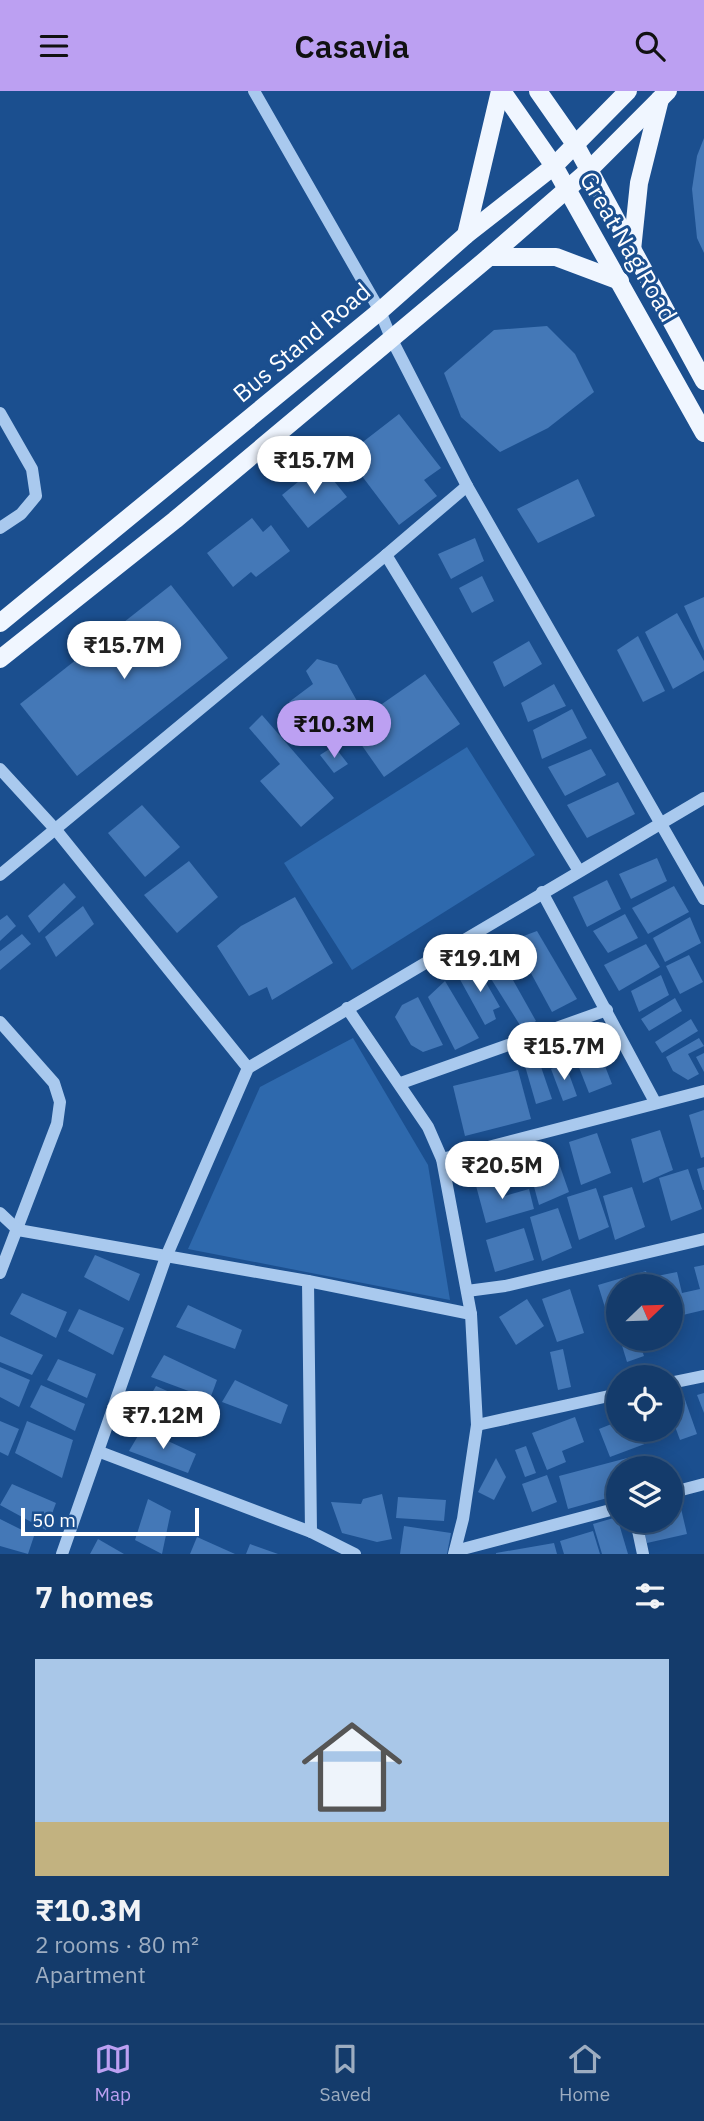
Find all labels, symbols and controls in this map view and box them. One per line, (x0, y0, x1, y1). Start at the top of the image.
text: Casavia (294, 25, 410, 67)
icon: menu (35, 27, 73, 65)
icon: search (631, 27, 669, 65)
street label: Great Nag Road (573, 165, 685, 328)
street label: Bus Stand Road (226, 275, 377, 409)
pin: ₹15.7M (257, 437, 371, 496)
text: ₹15.7M (273, 444, 355, 474)
pin: ₹15.7M (67, 621, 181, 681)
text: ₹15.7M (83, 629, 165, 659)
pin: ₹10.3M (277, 701, 391, 760)
text: ₹10.3M (293, 708, 375, 738)
pin: ₹19.1M (423, 935, 537, 994)
text: ₹19.1M (439, 942, 521, 972)
pin: ₹15.7M (507, 1023, 621, 1082)
text: ₹15.7M (523, 1030, 605, 1060)
pin: ₹20.5M (445, 1141, 559, 1201)
text: ₹20.5M (461, 1149, 543, 1179)
north arrow (606, 1274, 682, 1351)
map controls (606, 1274, 683, 1533)
button: locate (606, 1365, 683, 1442)
pin: ₹7.12M (106, 1391, 220, 1451)
text: ₹7.12M (122, 1399, 204, 1429)
button: layers (606, 1456, 683, 1533)
scale bar (21, 1505, 200, 1537)
text: 50 m (32, 1508, 76, 1532)
text: 7 homes (35, 1577, 154, 1616)
icon: filters (631, 1577, 669, 1615)
icon: home (289, 1704, 415, 1830)
text: ₹10.3M (35, 1890, 142, 1929)
text: 2 rooms · 80 m² (35, 1929, 199, 1959)
text: Apartment (35, 1959, 146, 1989)
tab: Map (94, 2040, 132, 2106)
tab: Saved (320, 2040, 371, 2106)
tab: Home (559, 2040, 610, 2106)

